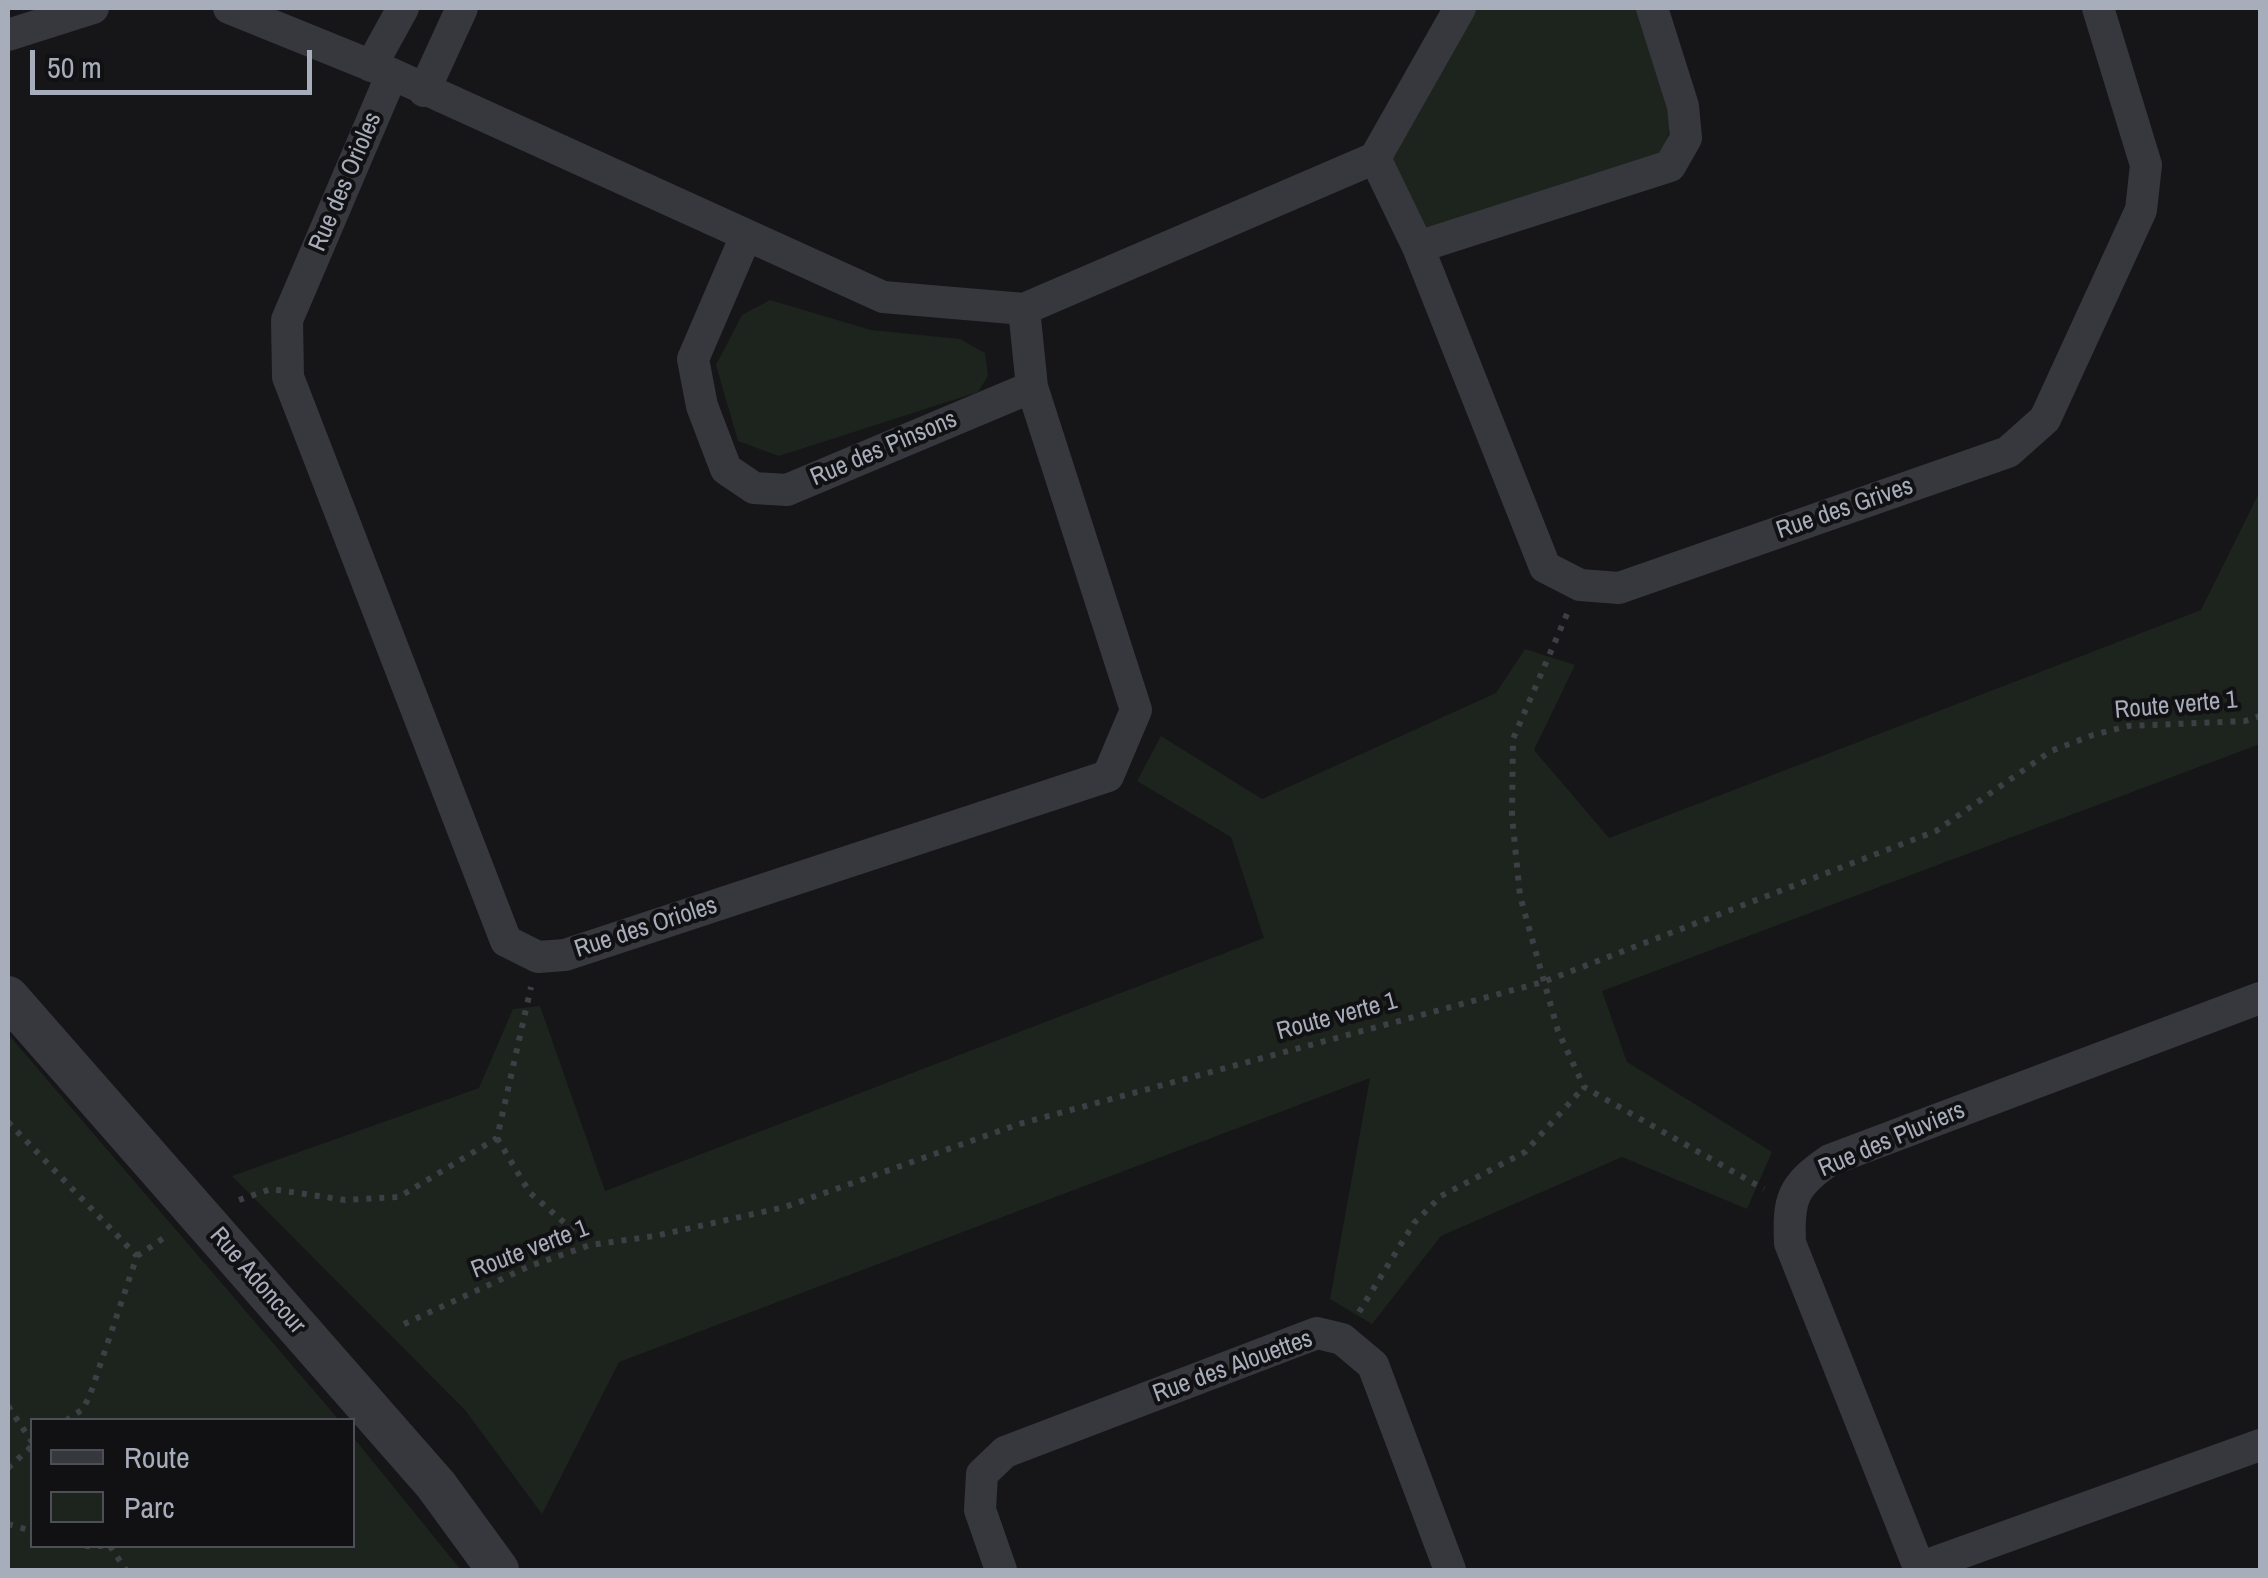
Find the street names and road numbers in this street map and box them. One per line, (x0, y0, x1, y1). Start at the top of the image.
street label: Rue des Orioles (303, 108, 389, 256)
street label: Rue des Pinsons (806, 405, 962, 493)
street label: Rue des Grives (1773, 472, 1917, 546)
street label: Route verte 1 (2113, 686, 2239, 726)
street label: Rue des Orioles (571, 891, 721, 965)
street label: Route verte 1 (1274, 987, 1400, 1047)
street label: Rue des Pluviers (1814, 1096, 1970, 1184)
street label: Route verte 1 (467, 1214, 593, 1286)
street label: Rue Adoncour (203, 1222, 311, 1340)
street label: Rue des Alouettes (1149, 1324, 1317, 1410)

